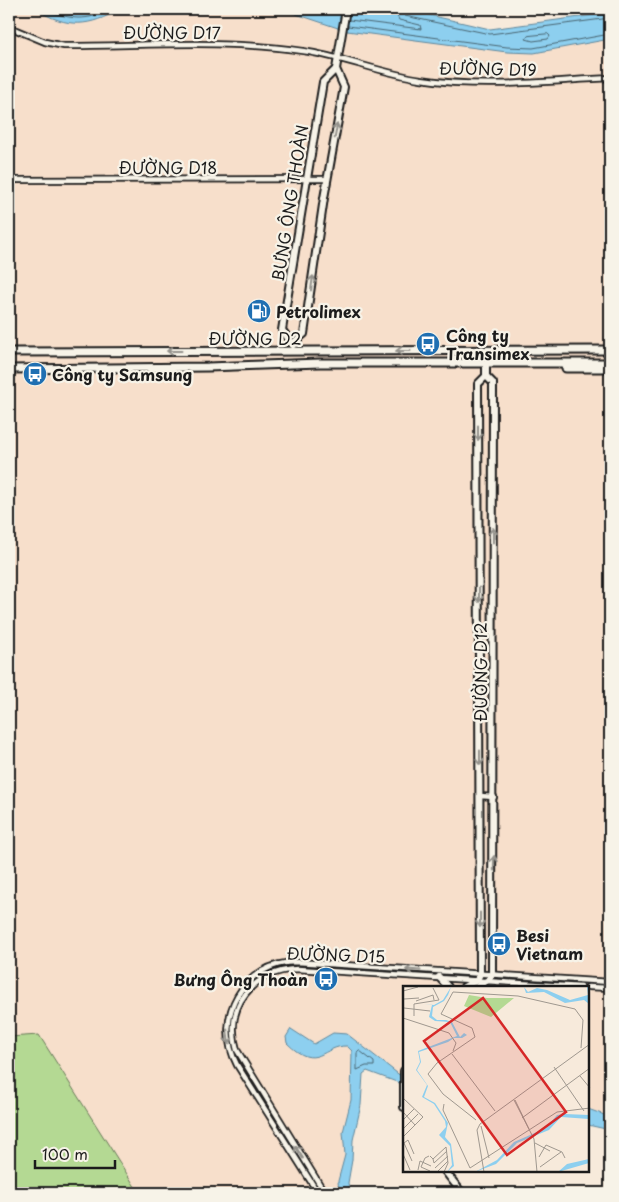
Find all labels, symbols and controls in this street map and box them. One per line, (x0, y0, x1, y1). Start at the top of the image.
street label: ĐƯỜNG D17 (123, 20, 221, 44)
street label: ĐƯỜNG D19 (439, 55, 537, 81)
street label: BƯNG ÔNG THOÀN (265, 123, 313, 283)
one-way arrow (332, 123, 342, 139)
street label: ĐƯỜNG D18 (119, 155, 217, 179)
one-way arrow (307, 275, 317, 291)
fuel station icon: Petrolimex (246, 298, 272, 324)
place label: Petrolimex (276, 299, 361, 323)
place label: Công ty Transimex (446, 323, 529, 365)
street label: ĐƯỜNG D2 (209, 326, 301, 350)
bus stop icon: Công ty Transimex (415, 331, 441, 357)
one-way arrow (166, 346, 182, 356)
one-way arrow (395, 346, 411, 356)
bus stop icon: Công ty Samsung (22, 361, 48, 387)
place label: Công ty Samsung (52, 362, 193, 386)
one-way arrow (473, 424, 483, 441)
one-way arrow (488, 528, 498, 544)
one-way arrow (474, 587, 484, 603)
street label: ĐƯỜNG D12 (468, 622, 492, 722)
one-way arrow (475, 750, 485, 766)
one-way arrow (489, 855, 498, 871)
one-way arrow (475, 912, 485, 928)
place label: Besi Vietnam (516, 923, 583, 965)
bus stop icon: Besi Vietnam (486, 931, 512, 957)
street label: ĐƯỜNG D15 (286, 940, 386, 968)
one-way arrow (406, 965, 422, 974)
bus stop icon: Bưng Ông Thoàn (313, 966, 339, 992)
place label: Bưng Ông Thoàn (174, 967, 308, 991)
inset map (403, 986, 589, 1172)
one-way arrow (223, 1029, 233, 1045)
scale bar (35, 1137, 115, 1169)
text: 100 m (42, 1142, 88, 1165)
one-way arrow (294, 1145, 304, 1159)

